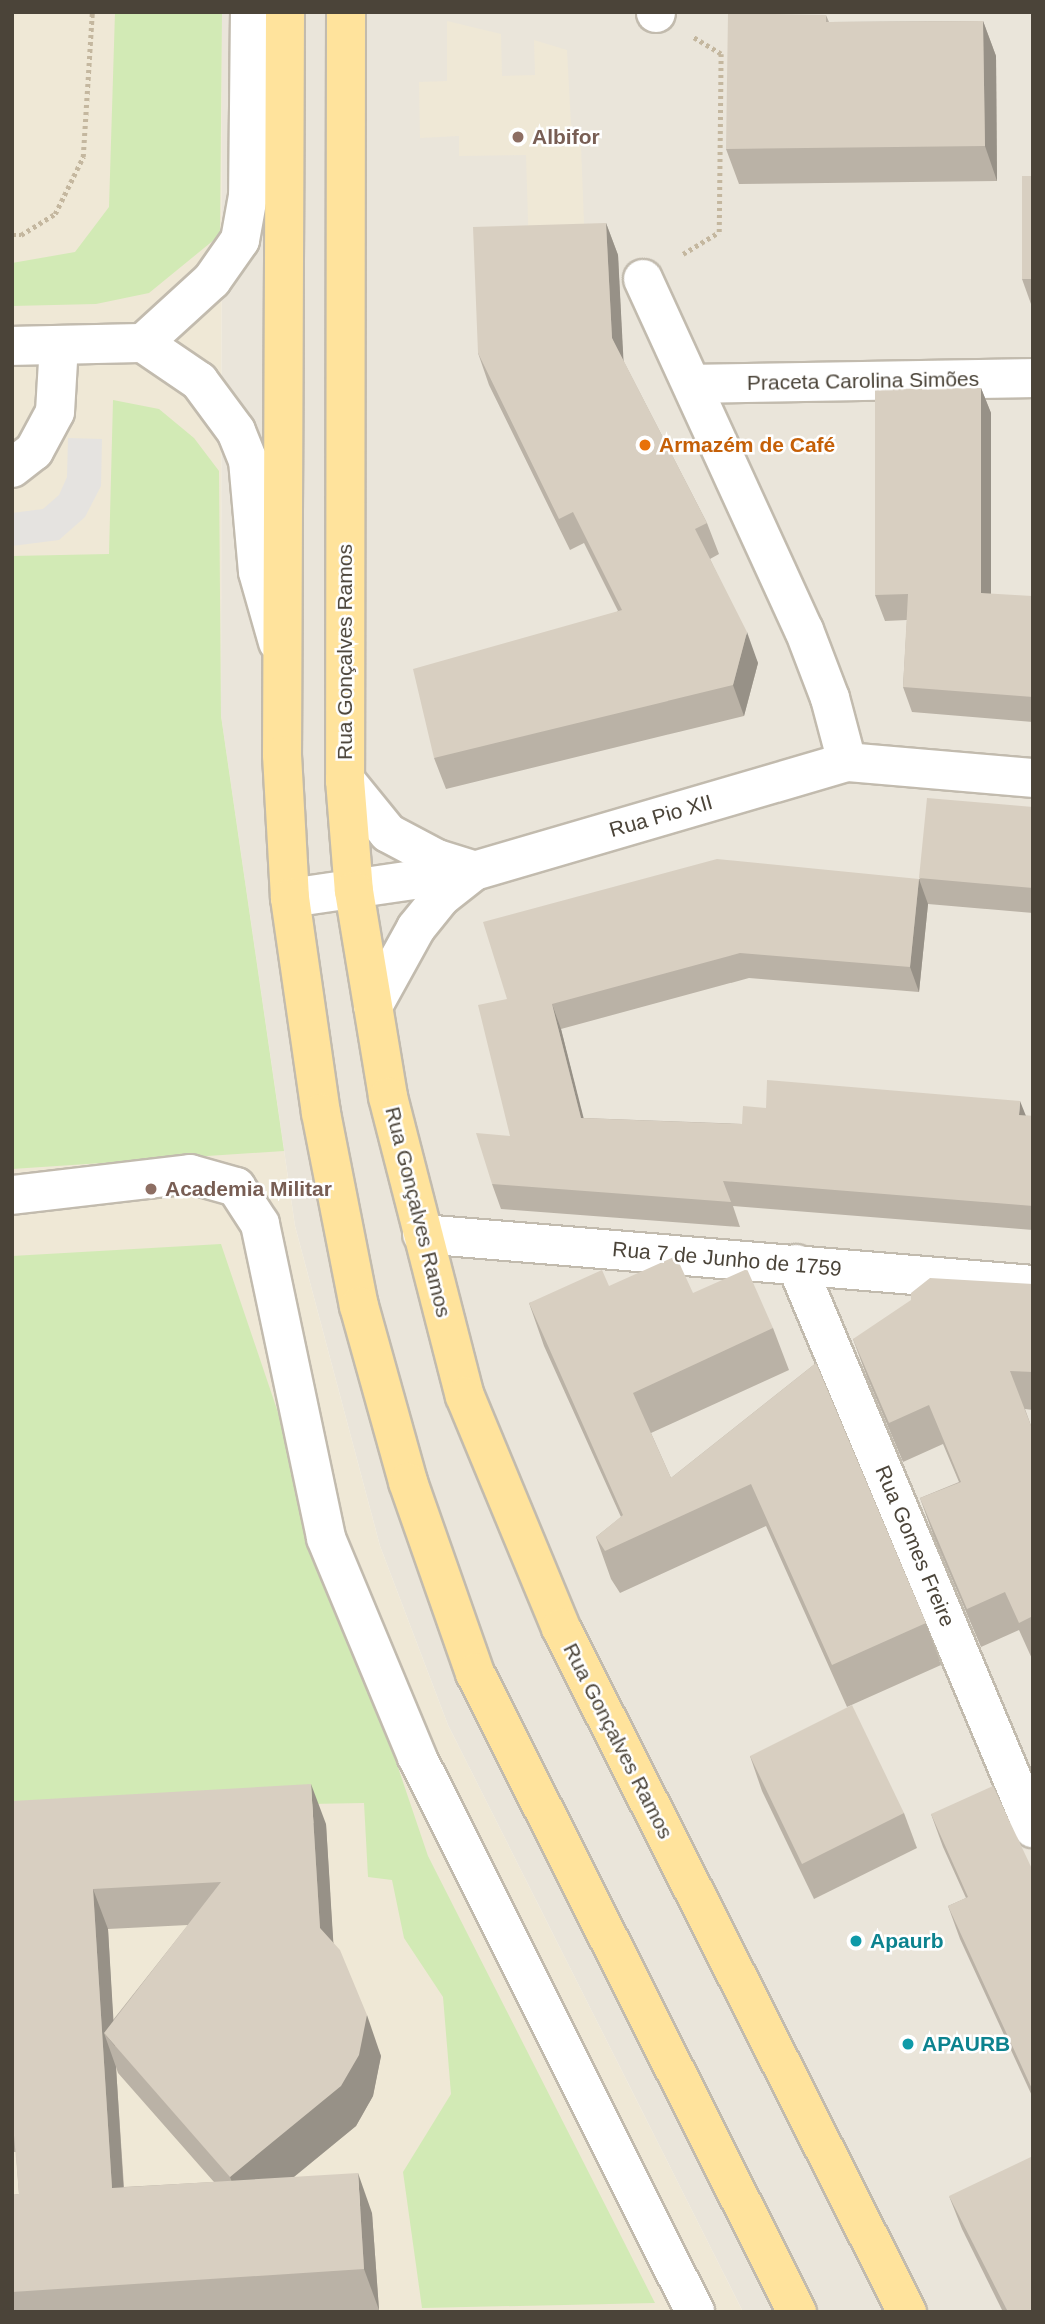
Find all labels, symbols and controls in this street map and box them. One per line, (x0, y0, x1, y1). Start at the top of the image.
place label: Albifor (532, 124, 600, 150)
marker: Albifor (510, 129, 526, 145)
street label: Praceta Carolina Simões (747, 366, 979, 396)
place label: Armazém de Café (659, 432, 835, 458)
marker: Armazém de Café (637, 437, 653, 453)
street label: Rua Gonçalves Ramos (332, 544, 358, 760)
street label: Rua Pio XII (606, 789, 716, 843)
street label: Rua Gonçalves Ramos (380, 1104, 456, 1320)
place label: Academia Militar (165, 1176, 332, 1202)
marker: Academia Militar (143, 1181, 159, 1197)
street label: Rua 7 de Junho de 1759 (611, 1236, 843, 1282)
street label: Rua Gomes Freire (870, 1462, 960, 1630)
street label: Rua Gonçalves Ramos (558, 1639, 678, 1843)
place label: Apaurb (870, 1928, 944, 1954)
marker: Apaurb (848, 1933, 864, 1949)
place label: APAURB (922, 2031, 1010, 2057)
marker: APAURB (900, 2036, 916, 2052)

